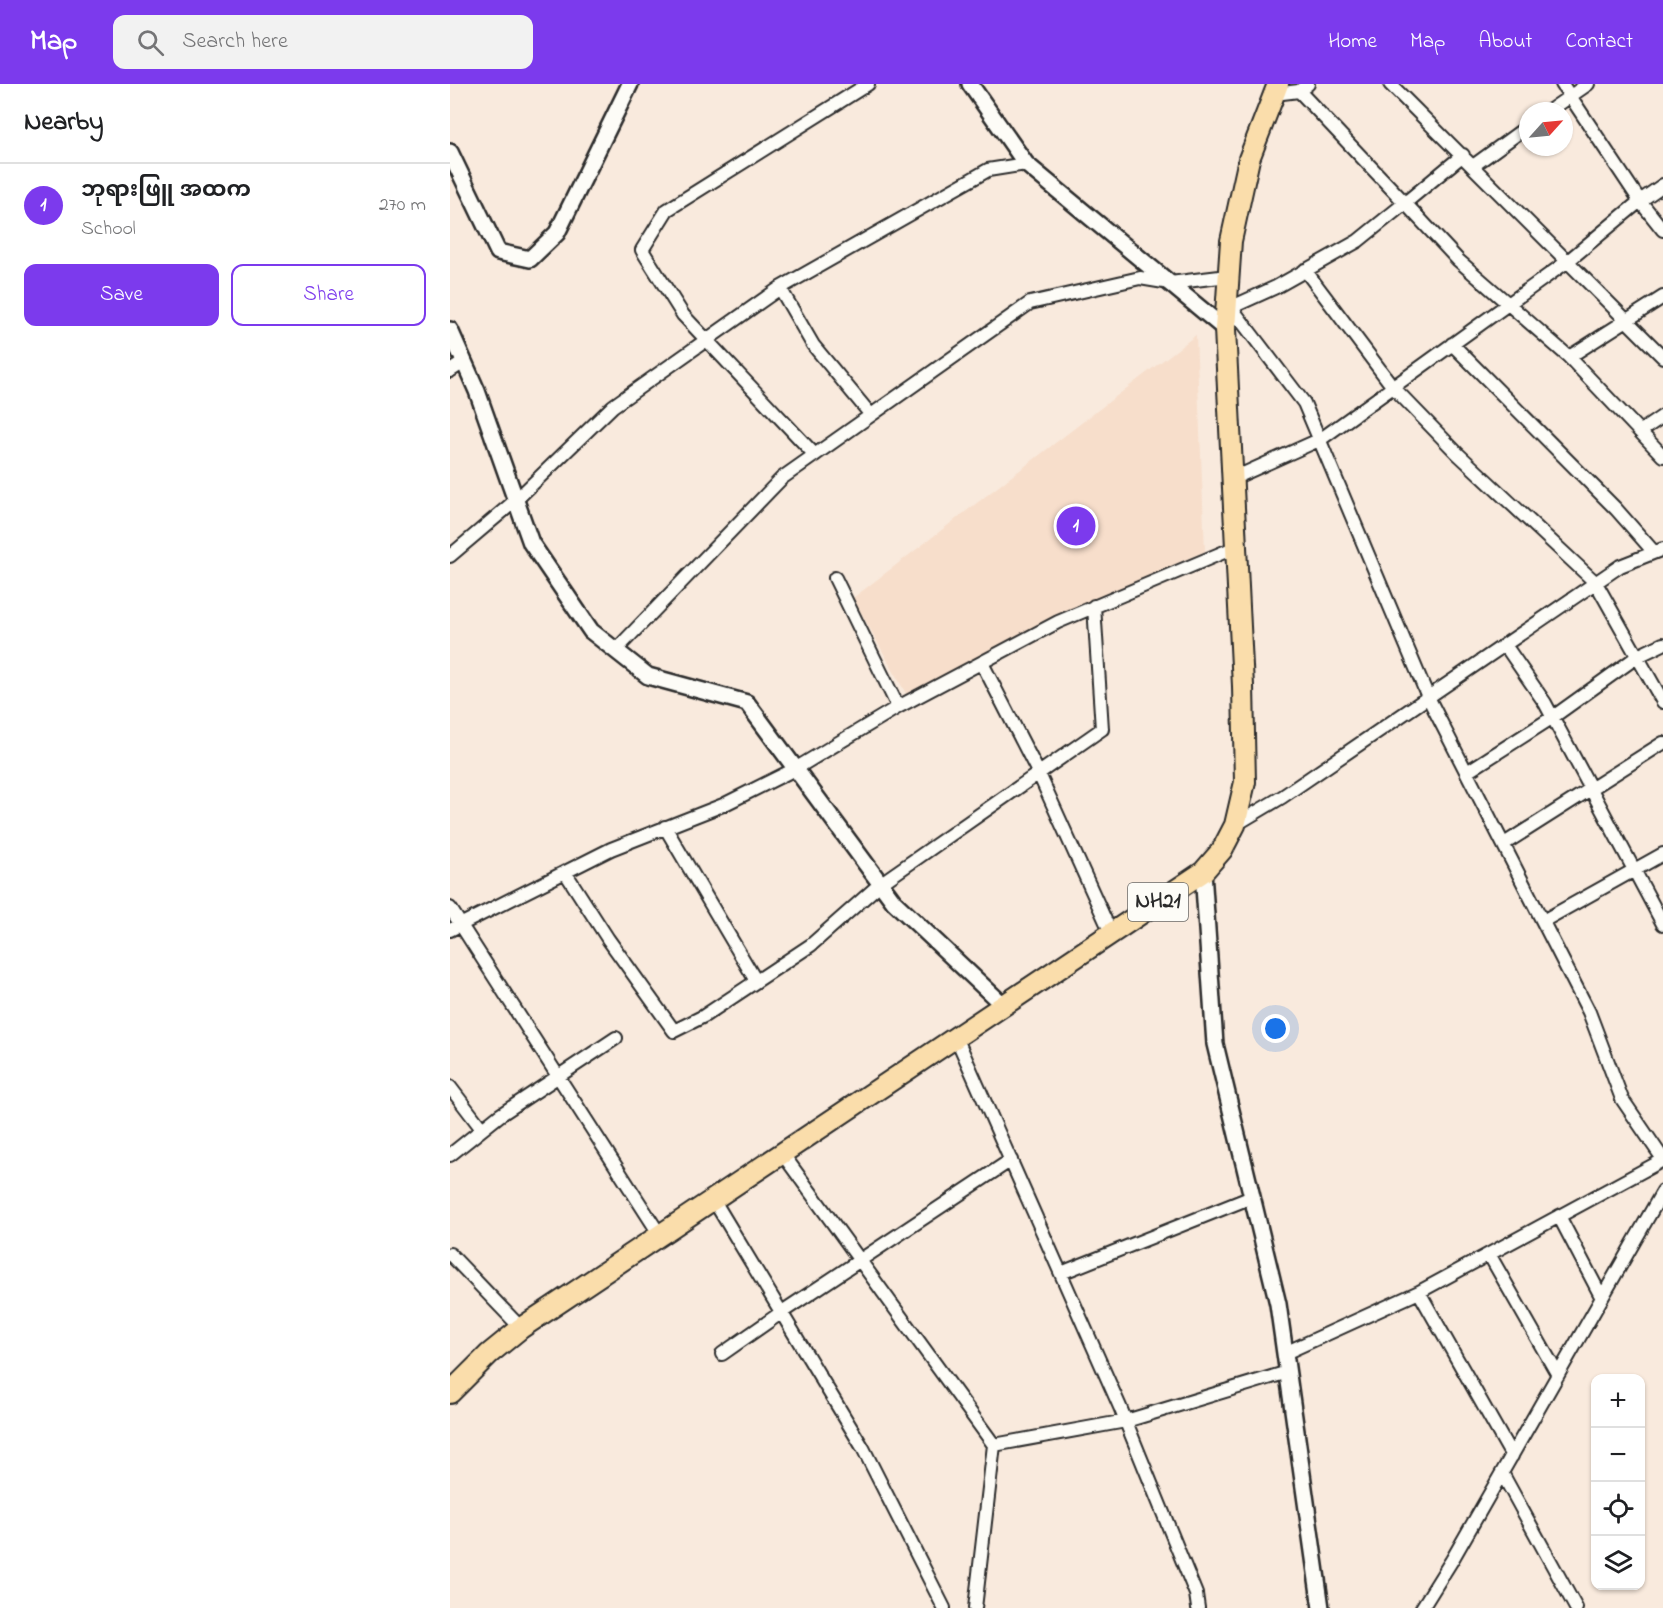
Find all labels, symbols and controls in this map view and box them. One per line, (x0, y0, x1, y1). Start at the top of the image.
search box (113, 15, 533, 69)
text: Map (30, 22, 77, 63)
icon: search (134, 26, 167, 59)
text: Search here (182, 26, 288, 58)
text: Home (1328, 27, 1377, 57)
text: Map (1410, 27, 1445, 57)
text: About (1478, 27, 1532, 57)
text: Contact (1565, 27, 1633, 57)
north arrow (1519, 102, 1573, 156)
text: Nearby (24, 104, 103, 142)
text: ဘုရားဖြူ အထက (81, 175, 251, 207)
text: 1 (40, 191, 47, 220)
text: 270 m (379, 191, 426, 220)
text: School (81, 215, 136, 244)
button: Save (24, 264, 219, 326)
button: Share (231, 264, 426, 326)
pin: 1 (1056, 504, 1096, 548)
road number: NH21 (1128, 883, 1188, 921)
your location (1261, 1014, 1290, 1043)
map controls (1591, 1374, 1645, 1590)
button: + (1591, 1374, 1645, 1428)
button: − (1591, 1428, 1645, 1482)
button: locate (1591, 1482, 1645, 1536)
button: layers (1591, 1536, 1645, 1590)

